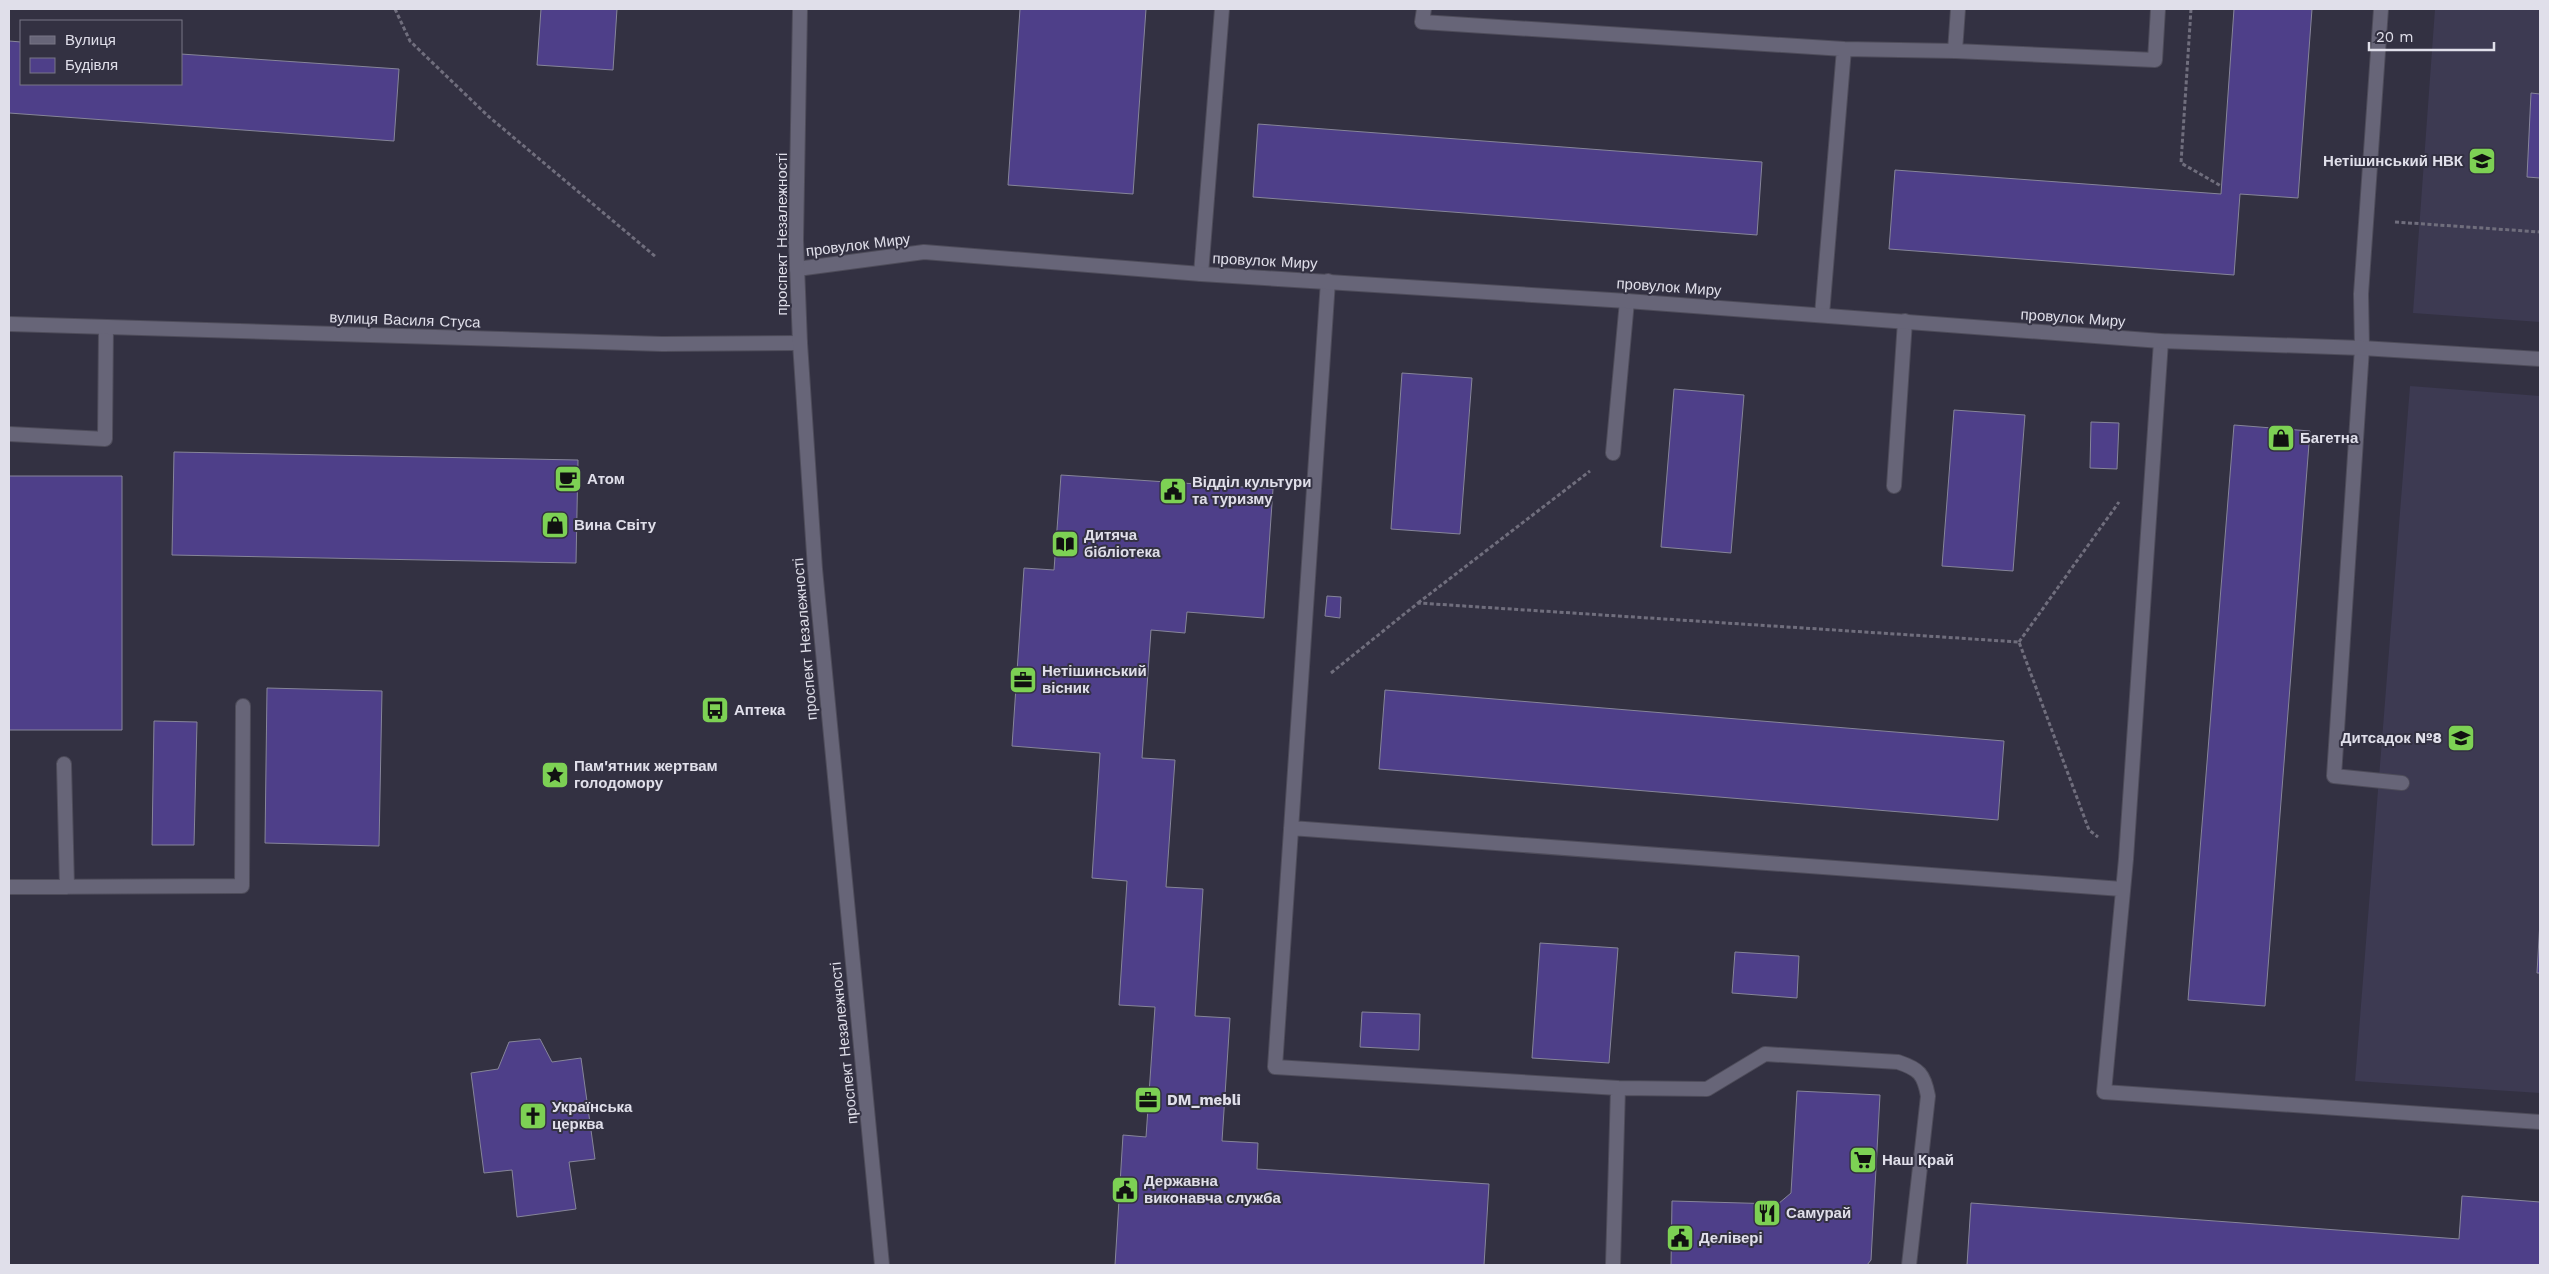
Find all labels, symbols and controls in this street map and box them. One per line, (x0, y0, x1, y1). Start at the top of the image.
legend (20, 20, 182, 85)
scale bar (2369, 20, 2494, 52)
text: 20 m (2376, 28, 2414, 46)
text: Вулиця (65, 31, 116, 49)
text: Будівля (65, 56, 118, 74)
school or university icon: Нетішинський НВК (2467, 146, 2497, 176)
place label: Нетішинський НВК (2323, 152, 2464, 170)
street label: проспект Незалежності (773, 153, 791, 315)
street label: провулок Миру (805, 230, 912, 260)
street label: провулок Миру (1212, 249, 1318, 273)
street label: провулок Миру (1616, 274, 1723, 300)
street label: провулок Миру (2020, 305, 2127, 331)
street label: вулиця Василя Стуса (329, 308, 481, 332)
shop icon: Багетна (2266, 423, 2296, 453)
place label: Багетна (2300, 429, 2359, 447)
cafe icon: Атом (553, 464, 583, 494)
place label: Атом (587, 470, 625, 488)
place label: Відділ культури та туризму (1192, 473, 1311, 508)
public building icon: Відділ культури та туризму (1158, 476, 1188, 506)
shop icon: Вина Світу (540, 510, 570, 540)
place label: Вина Світу (574, 516, 657, 534)
place label: Дитяча бібліотека (1084, 526, 1161, 561)
library icon: Дитяча бібліотека (1050, 529, 1080, 559)
street label: проспект Незалежності (789, 557, 821, 721)
place label: Нетішинський вісник (1042, 662, 1147, 697)
office icon: Нетішинський вісник (1008, 665, 1038, 695)
bus stop icon: Аптека (700, 695, 730, 725)
place label: Аптека (734, 701, 786, 719)
school or university icon: Дитсадок №8 (2446, 723, 2476, 753)
place label: Дитсадок №8 (2341, 729, 2442, 747)
place label: Пам'ятник жертвам голодомору (574, 757, 718, 792)
place icon: Пам'ятник жертвам голодомору (540, 760, 570, 790)
street label: проспект Незалежності (827, 961, 861, 1125)
office icon: DM_mebli (1133, 1085, 1163, 1115)
place label: DM_mebli (1167, 1091, 1241, 1109)
place label: Українська церква (552, 1098, 633, 1133)
church icon: Українська церква (518, 1101, 548, 1131)
supermarket icon: Наш Край (1848, 1145, 1878, 1175)
place label: Наш Край (1882, 1151, 1954, 1169)
place label: Державна виконавча служба (1144, 1172, 1281, 1207)
public building icon: Державна виконавча служба (1110, 1175, 1140, 1205)
restaurant icon: Самурай (1752, 1198, 1782, 1228)
place label: Самурай (1786, 1204, 1851, 1222)
public building icon: Делівері (1665, 1223, 1695, 1253)
place label: Делівері (1699, 1229, 1763, 1247)

